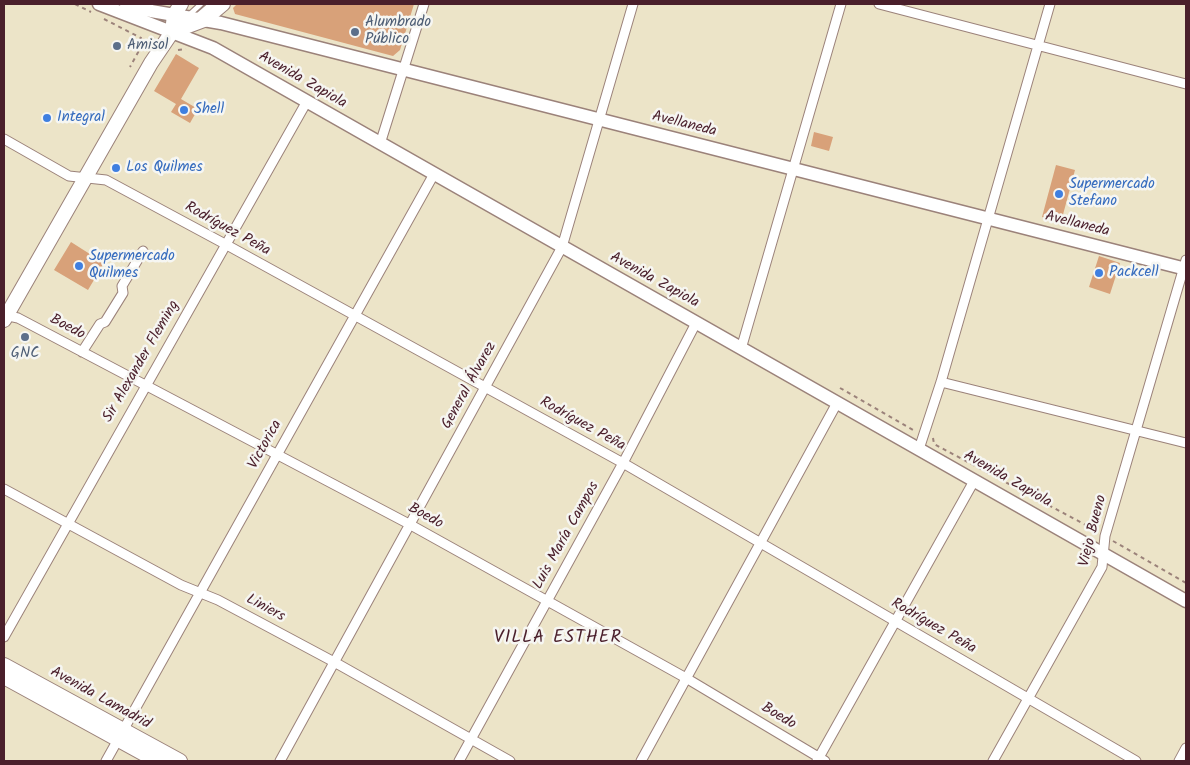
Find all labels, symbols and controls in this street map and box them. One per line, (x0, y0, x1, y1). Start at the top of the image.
place label: Alumbrado Público (365, 14, 431, 49)
marker: Alumbrado Público (349, 26, 361, 38)
place label: Amisol (127, 37, 168, 55)
marker: Amisol (111, 40, 123, 52)
street label: Avenida Zapiola (255, 48, 349, 114)
place label: Shell (194, 101, 224, 119)
marker: Shell (178, 104, 190, 116)
street label: Avellaneda (650, 108, 718, 142)
place label: Integral (57, 109, 105, 127)
marker: Integral (41, 112, 53, 124)
place label: Los Quilmes (126, 159, 203, 177)
marker: Los Quilmes (110, 162, 122, 174)
place label: Supermercado Stefano (1069, 176, 1155, 211)
marker: Supermercado Stefano (1053, 188, 1065, 200)
street label: Rodríguez Peña (181, 199, 273, 261)
street label: Avellaneda (1043, 208, 1111, 242)
place label: Supermercado Quilmes (89, 248, 175, 283)
street label: Avenida Zapiola (606, 249, 702, 313)
marker: Supermercado Quilmes (73, 260, 85, 272)
place label: Packcell (1109, 264, 1159, 282)
marker: Packcell (1093, 267, 1105, 279)
street label: Sir Alexander Fleming (100, 298, 184, 426)
street label: Boedo (46, 311, 88, 345)
marker: GNC (19, 331, 31, 343)
street label: General Álvarez (439, 339, 501, 433)
place label: GNC (11, 345, 39, 363)
street label: Rodríguez Peña (536, 394, 628, 456)
street label: Victorica (245, 417, 287, 473)
street label: Avenida Zapiola (960, 447, 1054, 513)
street label: Luis María Campos (530, 479, 604, 593)
street label: Viejo Bueno (1076, 493, 1112, 569)
street label: Boedo (404, 500, 446, 534)
street label: Liniers (242, 591, 288, 627)
street label: Rodríguez Peña (887, 595, 979, 659)
district label: VILLA ESTHER (493, 628, 623, 650)
street label: Avenida Lamadrid (47, 664, 153, 734)
street label: Boedo (757, 700, 799, 734)

